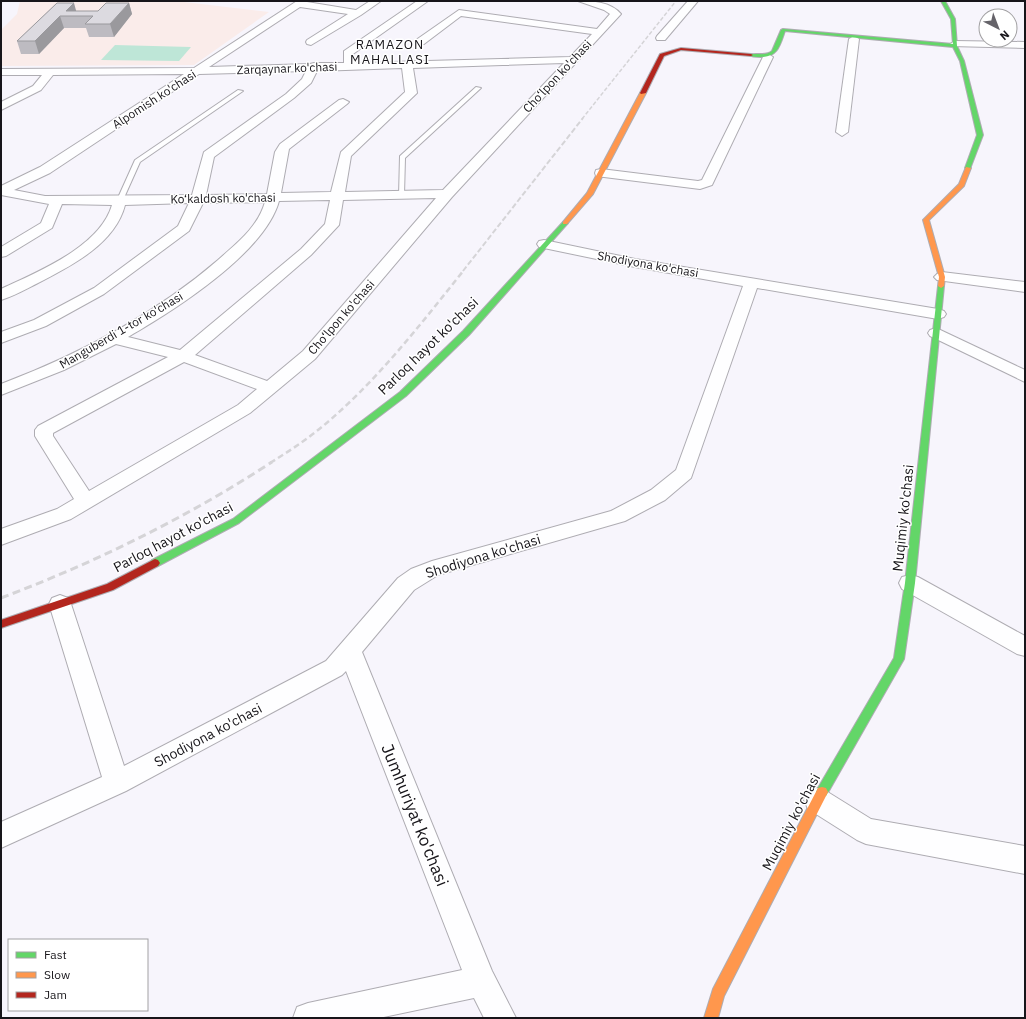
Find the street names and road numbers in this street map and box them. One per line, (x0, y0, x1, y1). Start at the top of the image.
street label: Cho‘lpon ko'chasi (520, 37, 594, 115)
street label: Zarqaynar ko'chasi (236, 59, 338, 77)
street label: Alpomish ko'chasi (109, 66, 199, 132)
street label: Ko‘kaldosh ko'chasi (170, 190, 276, 206)
street label: Shodiyona ko'chasi (596, 248, 700, 280)
street label: Cho‘lpon ko'chasi (305, 277, 377, 357)
street label: Manguberdi 1-tor ko'chasi (57, 288, 185, 372)
street label: Parloq hayot ko'chasi (374, 293, 482, 399)
street label: Muqimiy ko'chasi (888, 464, 918, 572)
street label: Parloq hayot ko'chasi (110, 498, 236, 576)
street label: Shodiyona ko'chasi (423, 530, 543, 582)
street label: Shodiyona ko'chasi (151, 699, 265, 771)
street label: Jumhuriyat ko'chasi (376, 741, 454, 889)
street label: Muqimiy ko'chasi (758, 770, 824, 874)

